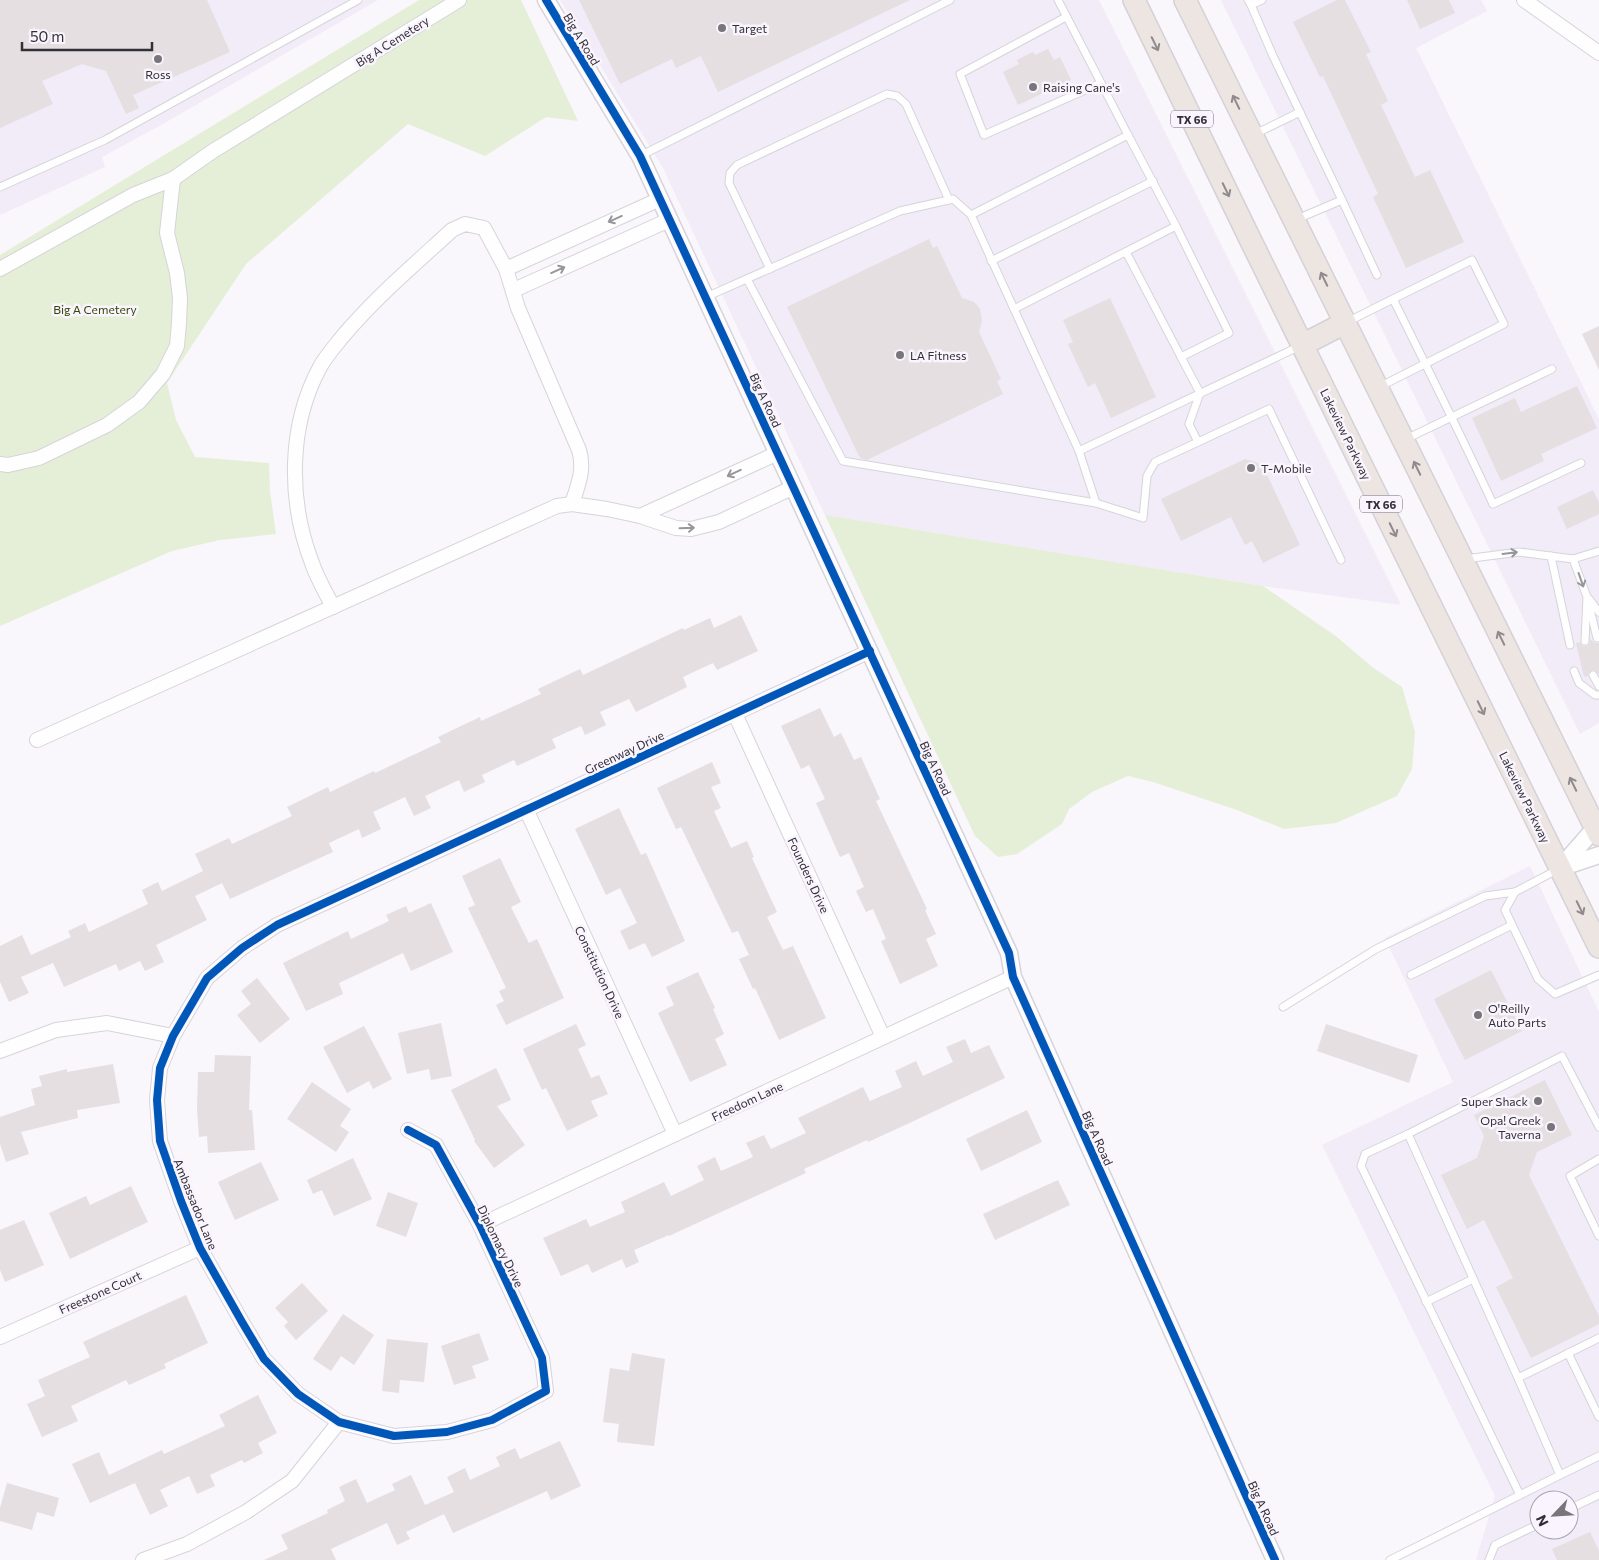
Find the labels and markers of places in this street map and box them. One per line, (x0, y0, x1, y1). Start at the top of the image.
place label: Target (732, 21, 767, 35)
marker: Target (716, 22, 728, 34)
marker: Ross (152, 53, 164, 65)
place label: Ross (145, 67, 171, 81)
place label: Raising Cane's (1043, 80, 1120, 94)
marker: Raising Cane's (1027, 81, 1039, 93)
place label: LA Fitness (910, 348, 966, 362)
marker: LA Fitness (894, 349, 906, 361)
place label: T-Mobile (1261, 461, 1311, 475)
marker: T-Mobile (1245, 462, 1257, 474)
place label: O'Reilly Auto Parts (1488, 1001, 1546, 1029)
marker: O'Reilly Auto Parts (1472, 1009, 1484, 1021)
place label: Super Shack (1461, 1094, 1528, 1108)
marker: Super Shack (1532, 1095, 1544, 1107)
place label: Opa! Greek Taverna (1480, 1113, 1541, 1141)
marker: Opa! Greek Taverna (1545, 1121, 1557, 1133)

